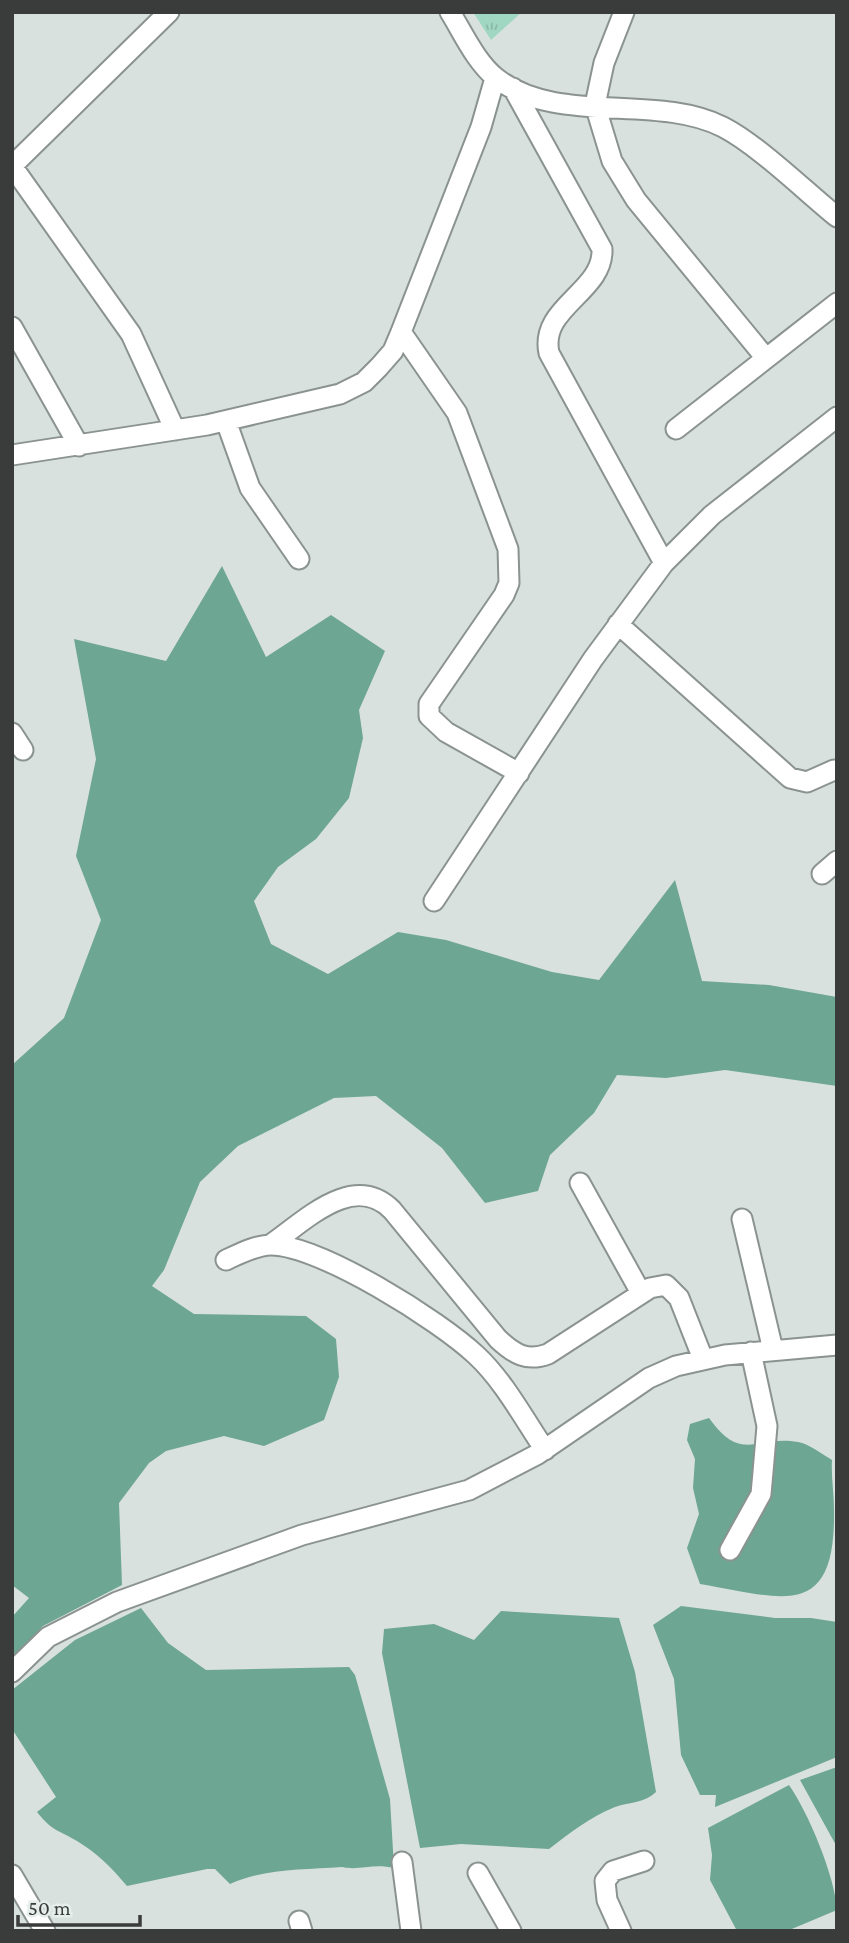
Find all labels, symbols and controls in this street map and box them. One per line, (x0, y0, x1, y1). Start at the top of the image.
scale bar (18, 1884, 140, 1928)
text: 50 m (28, 1896, 71, 1920)

